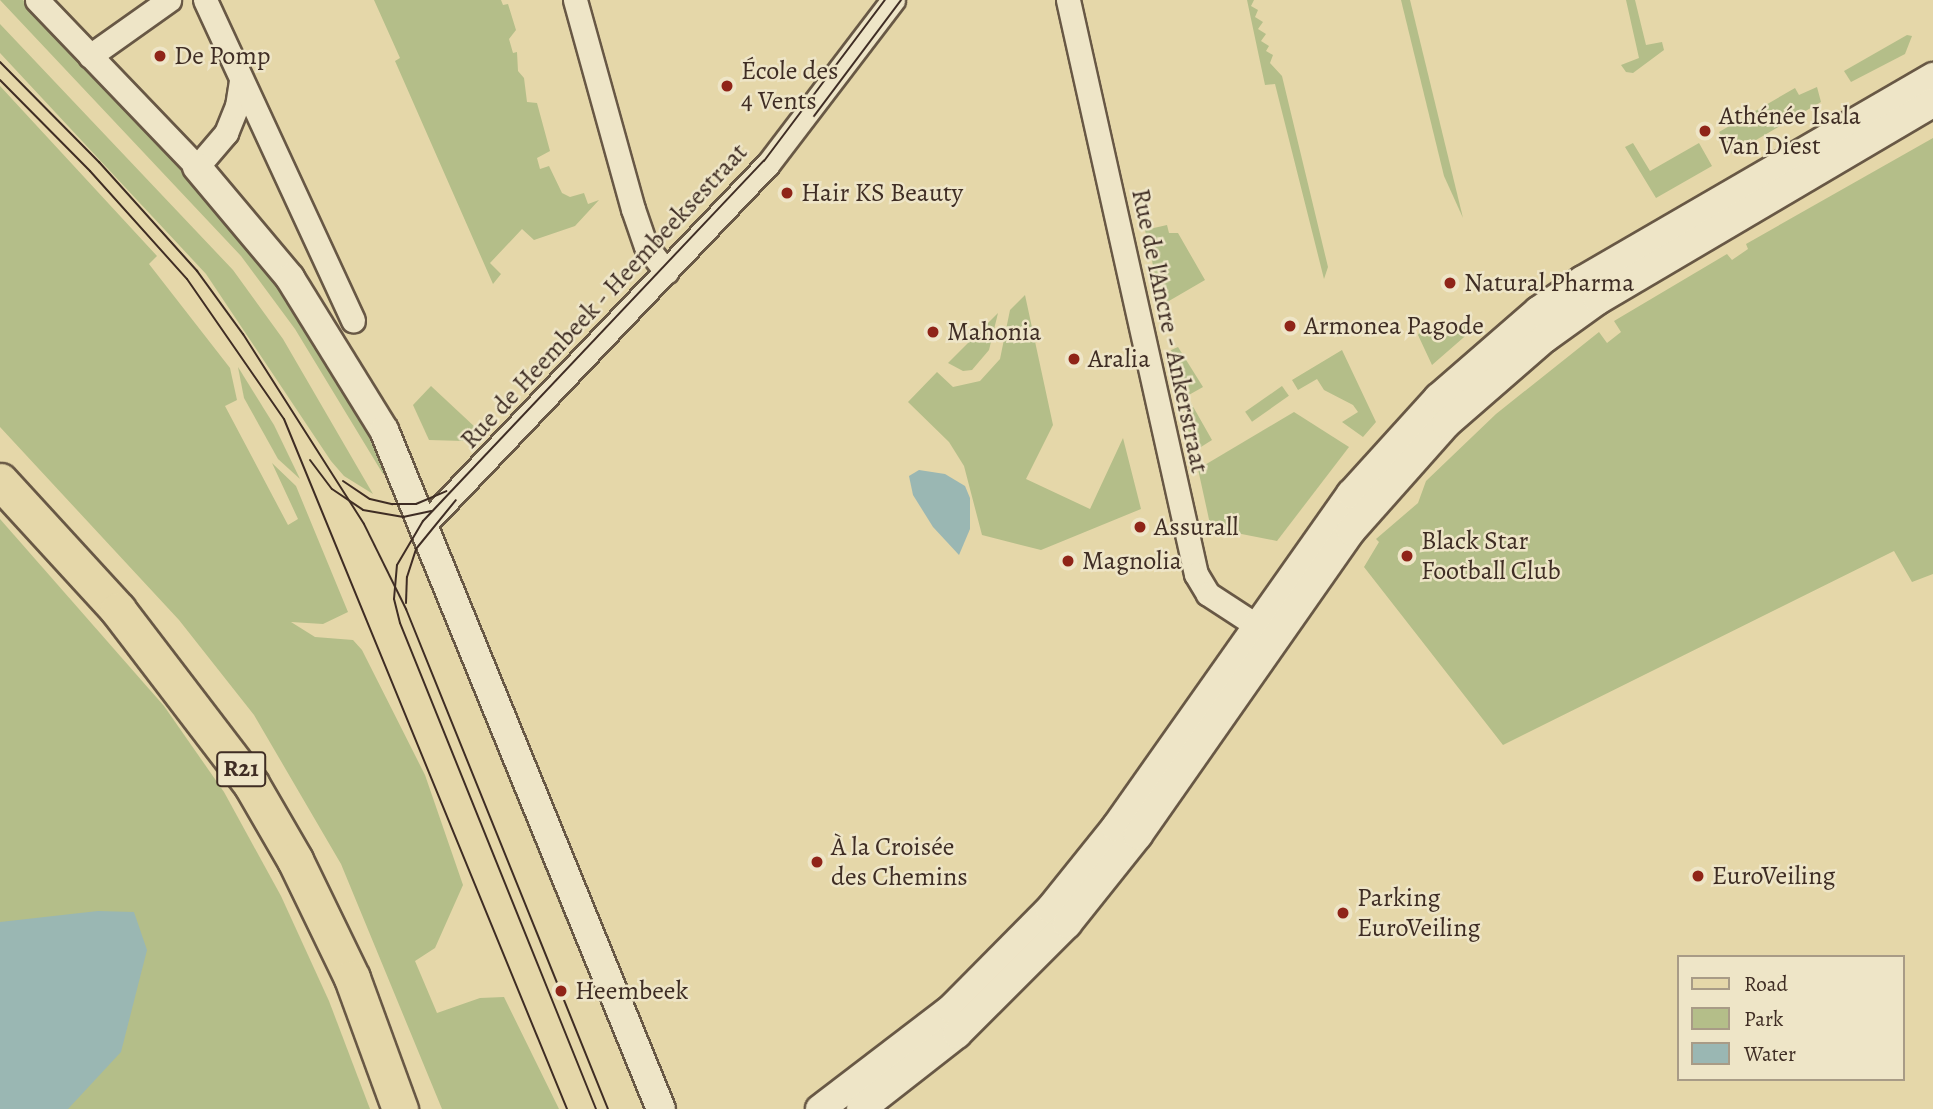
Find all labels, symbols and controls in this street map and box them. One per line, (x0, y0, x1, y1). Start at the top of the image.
place label: De Pomp (174, 40, 271, 72)
marker: De Pomp (152, 48, 168, 64)
place label: École des 4 Vents (741, 55, 838, 116)
marker: École des 4 Vents (719, 78, 735, 94)
place label: Athénée Isala Van Diest (1719, 100, 1861, 162)
marker: Athénée Isala Van Diest (1697, 123, 1713, 139)
street label: Rue de Heembeek - Heembeeksestraat (454, 136, 754, 456)
place label: Hair KS Beauty (801, 177, 963, 209)
marker: Hair KS Beauty (779, 185, 795, 201)
street label: Rue de l'Ancre - Ankerstraat (1124, 185, 1216, 477)
place label: Natural Pharma (1464, 267, 1634, 299)
marker: Natural Pharma (1442, 275, 1458, 291)
place label: Armonea Pagode (1304, 310, 1484, 342)
place label: Mahonia (947, 316, 1041, 348)
marker: Armonea Pagode (1282, 318, 1298, 334)
marker: Mahonia (925, 324, 941, 340)
place label: Aralia (1088, 343, 1150, 375)
marker: Aralia (1066, 351, 1082, 367)
place label: Assurall (1154, 511, 1239, 543)
marker: Assurall (1132, 519, 1148, 535)
place label: Black Star Football Club (1421, 525, 1561, 586)
place label: Magnolia (1082, 545, 1182, 577)
marker: Black Star Football Club (1399, 548, 1415, 564)
marker: Magnolia (1060, 553, 1076, 569)
road number: R21 (215, 748, 267, 790)
place label: À la Croisée des Chemins (831, 831, 968, 892)
marker: À la Croisée des Chemins (809, 854, 825, 870)
place label: EuroVeiling (1712, 860, 1835, 892)
marker: EuroVeiling (1690, 868, 1706, 884)
place label: Parking EuroVeiling (1357, 882, 1480, 944)
marker: Parking EuroVeiling (1335, 905, 1351, 921)
legend (1678, 955, 1905, 1081)
text: Road (1744, 970, 1788, 998)
place label: Heembeek (575, 975, 688, 1007)
marker: Heembeek (553, 983, 569, 999)
text: Park (1744, 1005, 1783, 1033)
text: Water (1744, 1040, 1796, 1068)

